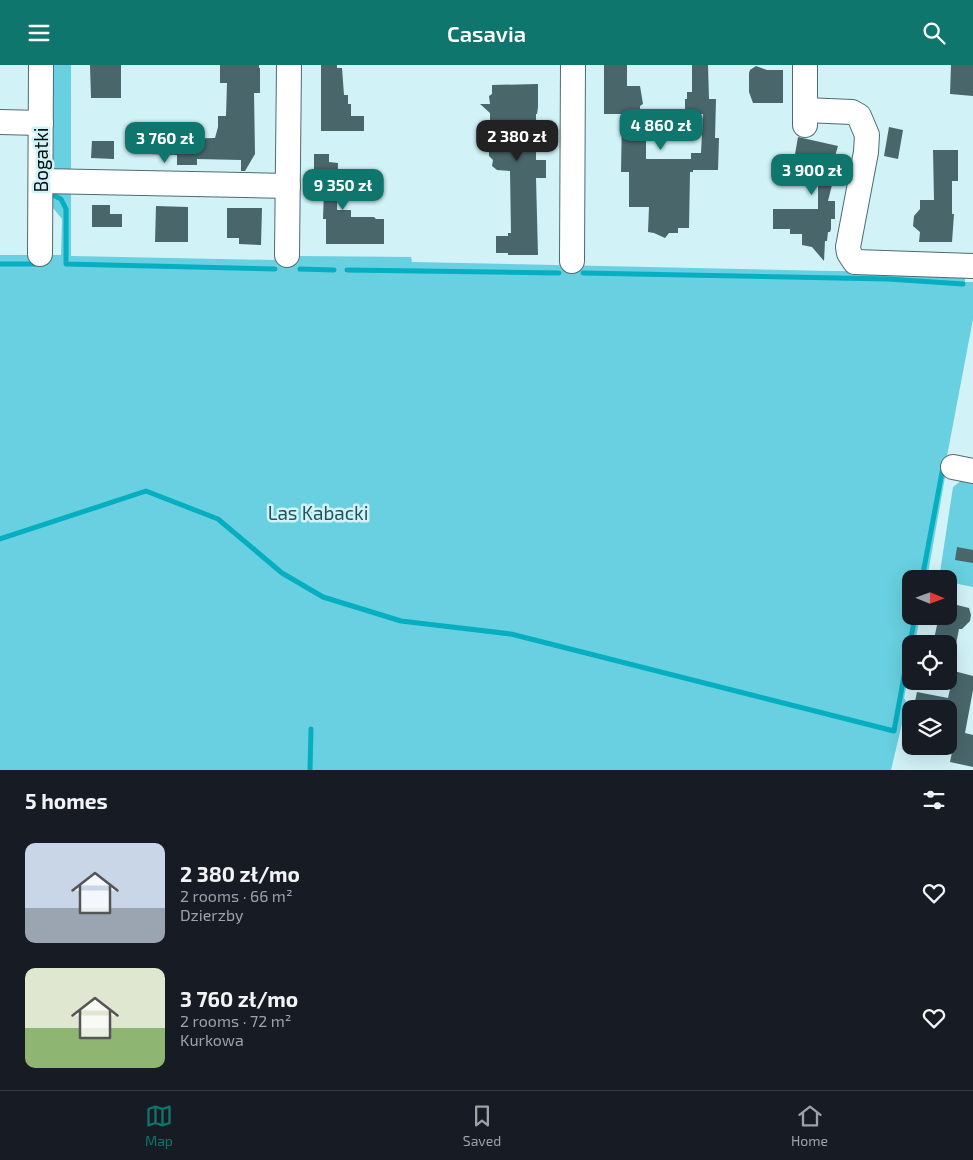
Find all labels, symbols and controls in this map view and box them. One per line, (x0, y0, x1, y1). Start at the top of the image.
icon: menu (25, 19, 53, 47)
icon: search (920, 19, 948, 47)
text: Casavia (447, 20, 526, 46)
pin: 4 860 zł (609, 109, 713, 151)
text: 4 860 zł (631, 115, 691, 134)
pin: 2 380 zł (465, 119, 569, 162)
pin: 3 760 zł (113, 121, 217, 164)
text: 2 380 zł (487, 126, 547, 145)
street label: Bogatki (29, 127, 52, 193)
text: 3 760 zł (136, 128, 194, 147)
pin: 3 900 zł (760, 153, 864, 196)
text: 3 900 zł (782, 160, 842, 179)
pin: 9 350 zł (291, 169, 395, 211)
text: 9 350 zł (314, 175, 372, 194)
park label: Las Kabacki (268, 501, 368, 524)
north arrow (902, 570, 958, 625)
map controls (902, 570, 957, 755)
button: locate (902, 635, 957, 690)
button: layers (902, 700, 957, 755)
icon: filters (920, 786, 948, 814)
text: 5 homes (25, 788, 108, 813)
text: 2 380 zł/mo (180, 861, 300, 886)
icon: home (65, 863, 125, 923)
icon: heart (920, 879, 948, 907)
text: 2 rooms · 66 m² (180, 886, 293, 905)
text: Dzierzby (180, 905, 243, 924)
text: 3 760 zł/mo (180, 986, 298, 1011)
icon: home (65, 988, 125, 1048)
icon: heart (920, 1004, 948, 1032)
text: 2 rooms · 72 m² (180, 1011, 291, 1030)
text: Kurkowa (180, 1030, 244, 1049)
tab: Map (145, 1102, 173, 1149)
tab: Saved (463, 1102, 501, 1149)
tab: Home (791, 1102, 828, 1149)

